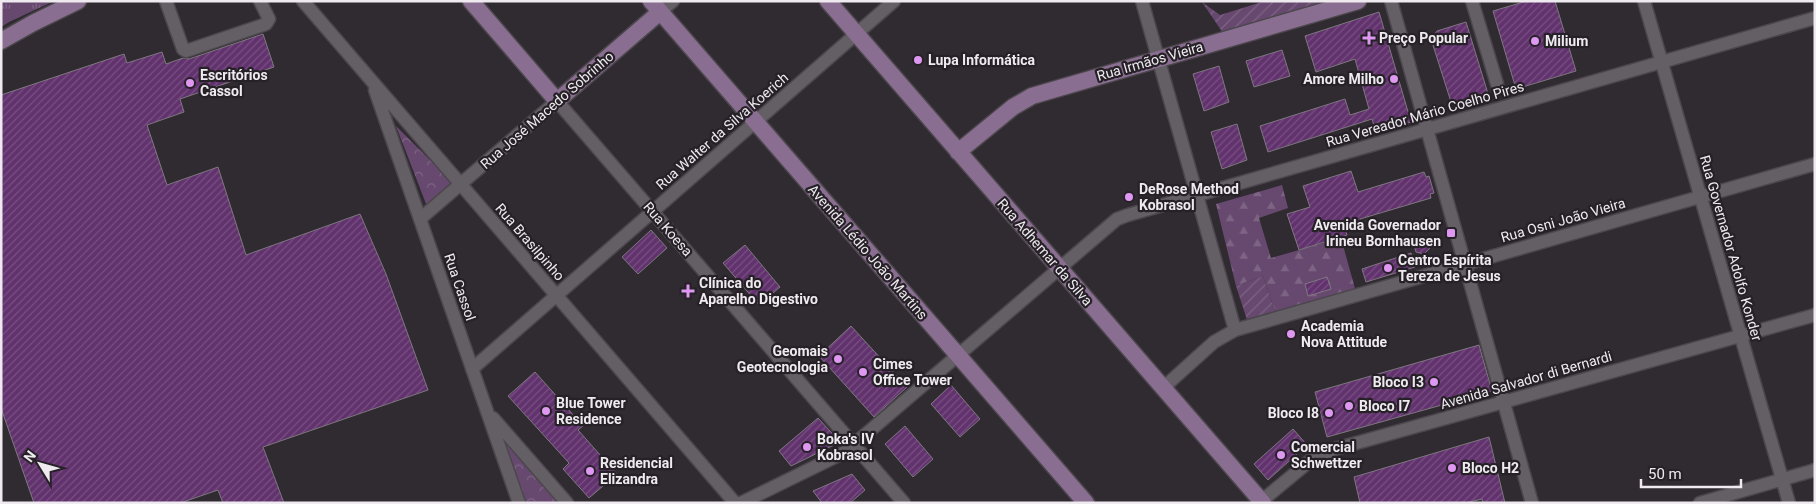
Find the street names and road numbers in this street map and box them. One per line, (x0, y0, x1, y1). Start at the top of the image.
street label: Rua Irmãos Vieira (1095, 38, 1205, 84)
street label: Rua José Macedo Sobrinho (477, 48, 617, 172)
street label: Rua Walter da Silva Koerich (653, 69, 791, 193)
street label: Rua Vereador Mário Coelho Pires (1324, 78, 1526, 150)
street label: Rua Governador Adolfo Konder (1697, 153, 1765, 343)
street label: Avenida Lédio João Martins (805, 181, 931, 323)
street label: Rua Adhemar da Silva (994, 195, 1096, 309)
street label: Rua Osni João Vieira (1499, 195, 1627, 245)
street label: Rua Koesa (640, 199, 696, 259)
street label: Rua Brasilpinho (492, 200, 568, 284)
street label: Rua Cassol (441, 251, 479, 323)
street label: Avenida Salvador di Bernardi (1438, 348, 1614, 412)

